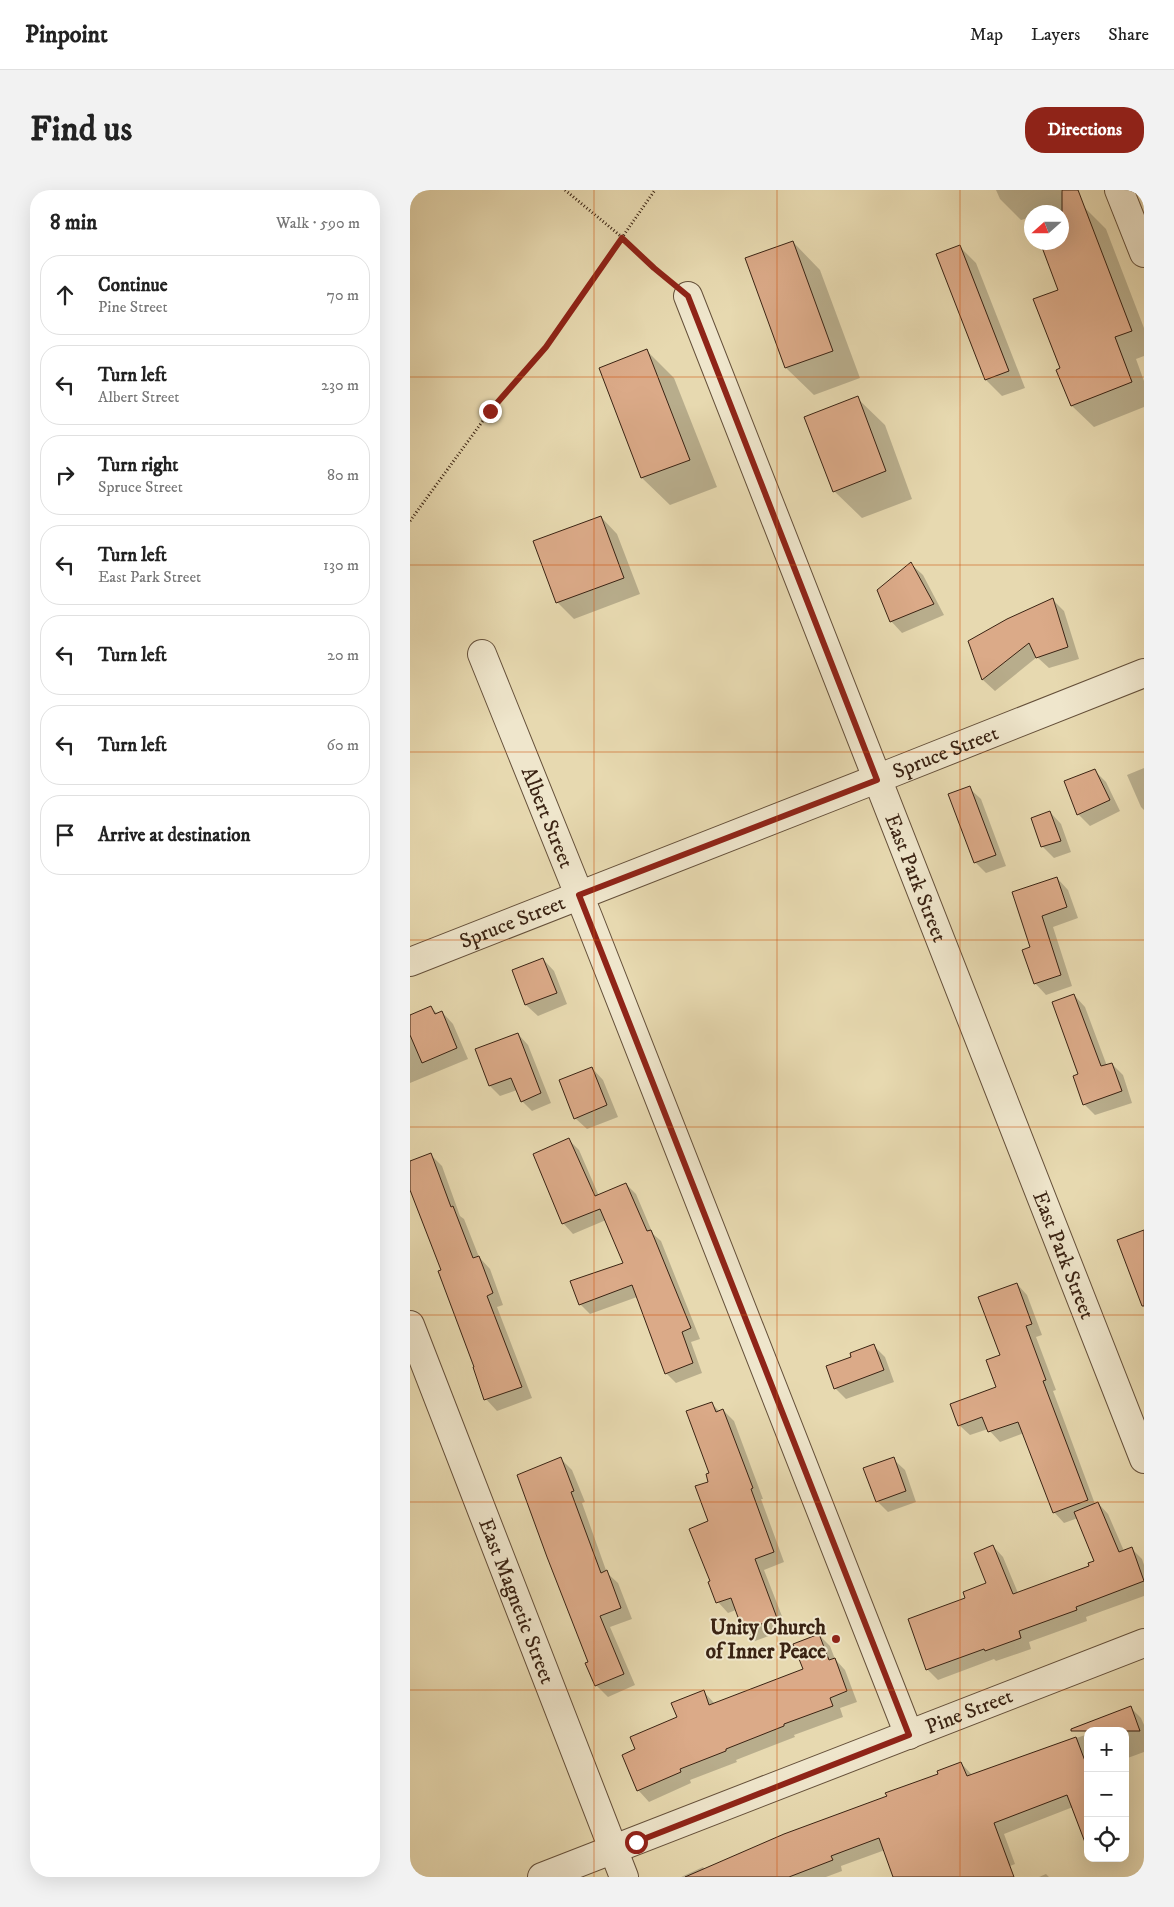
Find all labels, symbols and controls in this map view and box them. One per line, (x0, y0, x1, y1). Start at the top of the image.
text: Pinpoint (25, 20, 108, 50)
text: Map (970, 24, 1003, 46)
text: Layers (1031, 24, 1080, 46)
text: Share (1108, 24, 1149, 46)
button: Directions (1025, 107, 1144, 153)
text: Find us (30, 108, 132, 152)
north arrow (1024, 205, 1069, 250)
text: 8 min (50, 210, 97, 236)
text: Walk · 590 m (276, 213, 360, 233)
text: Continue (98, 274, 168, 297)
icon: ahead (51, 281, 79, 309)
text: 70 m (327, 285, 359, 305)
text: Pine Street (98, 297, 168, 317)
text: Turn left (98, 364, 167, 387)
icon: left (51, 371, 79, 399)
text: 230 m (321, 375, 359, 395)
text: Albert Street (98, 387, 179, 407)
route end (479, 400, 502, 423)
text: Turn right (98, 454, 178, 477)
icon: right (51, 461, 79, 489)
text: 80 m (327, 465, 359, 485)
text: Spruce Street (98, 477, 183, 497)
text: Turn left (98, 544, 167, 567)
icon: left (51, 551, 79, 579)
text: 130 m (323, 555, 359, 575)
text: East Park Street (98, 567, 201, 587)
icon: left (51, 641, 79, 669)
text: Turn left (98, 644, 167, 667)
text: 20 m (327, 645, 359, 665)
street label: Spruce Street (889, 720, 1002, 785)
icon: left (51, 731, 79, 759)
text: Turn left (98, 734, 167, 757)
text: 60 m (327, 735, 359, 755)
street label: Albert Street (515, 763, 579, 872)
street label: East Park Street (878, 810, 952, 946)
icon: arrive (51, 821, 79, 849)
text: Arrive at destination (98, 824, 250, 847)
street label: Spruce Street (456, 890, 569, 955)
street label: East Park Street (1026, 1187, 1100, 1323)
street label: East Magnetic Street (472, 1515, 560, 1688)
place label: Unity Church of Inner Peace (706, 1615, 827, 1665)
marker: Unity Church of Inner Peace (830, 1633, 842, 1645)
street label: Pine Street (922, 1683, 1017, 1741)
map controls (1084, 1727, 1129, 1862)
button: + (1084, 1727, 1129, 1772)
button: − (1084, 1772, 1129, 1817)
button: locate (1084, 1817, 1129, 1862)
route start (625, 1831, 648, 1854)

